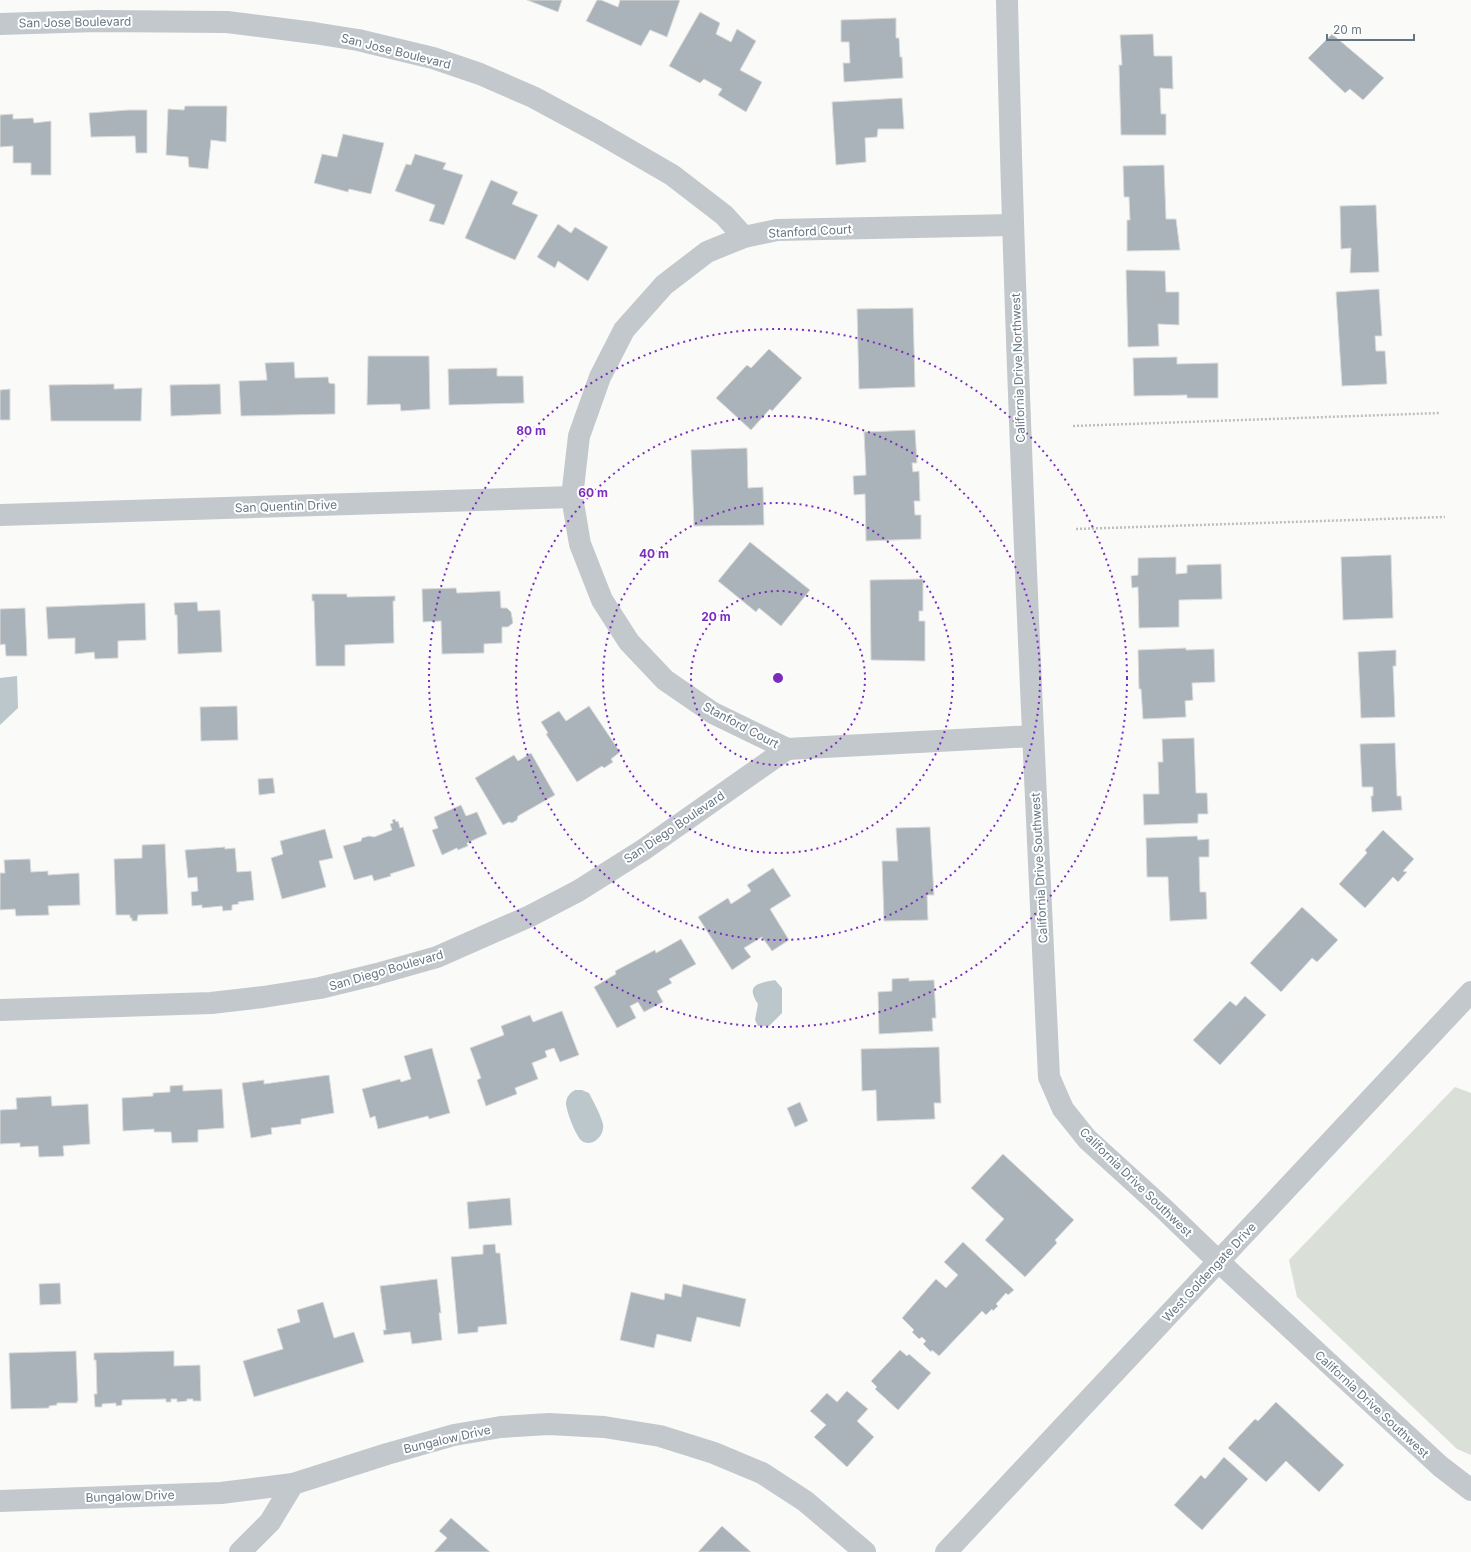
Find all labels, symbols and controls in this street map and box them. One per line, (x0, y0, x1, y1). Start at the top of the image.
street label: San Jose Boulevard (19, 14, 131, 30)
scale bar (1327, 16, 1414, 42)
text: 20 m (1333, 22, 1362, 37)
street label: San Jose Boulevard (340, 30, 452, 72)
street label: Stanford Court (768, 221, 852, 241)
street label: California Drive Northwest (1008, 293, 1028, 443)
text: 80 m (516, 423, 546, 438)
text: 60 m (578, 485, 608, 500)
street label: San Quentin Drive (235, 497, 337, 515)
text: 40 m (639, 546, 669, 561)
text: 20 m (701, 609, 731, 624)
centre of rings (771, 671, 785, 685)
street label: Stanford Court (701, 699, 781, 751)
street label: San Diego Boulevard (621, 788, 727, 866)
street label: California Drive Southwest (1028, 792, 1050, 944)
street label: San Diego Boulevard (327, 946, 445, 994)
street label: California Drive Southwest (1077, 1124, 1195, 1240)
street label: West Goldengate Drive (1159, 1219, 1259, 1325)
street label: California Drive Southwest (1312, 1347, 1432, 1461)
street label: Bungalow Drive (402, 1422, 492, 1456)
street label: Bungalow Drive (85, 1487, 175, 1505)

